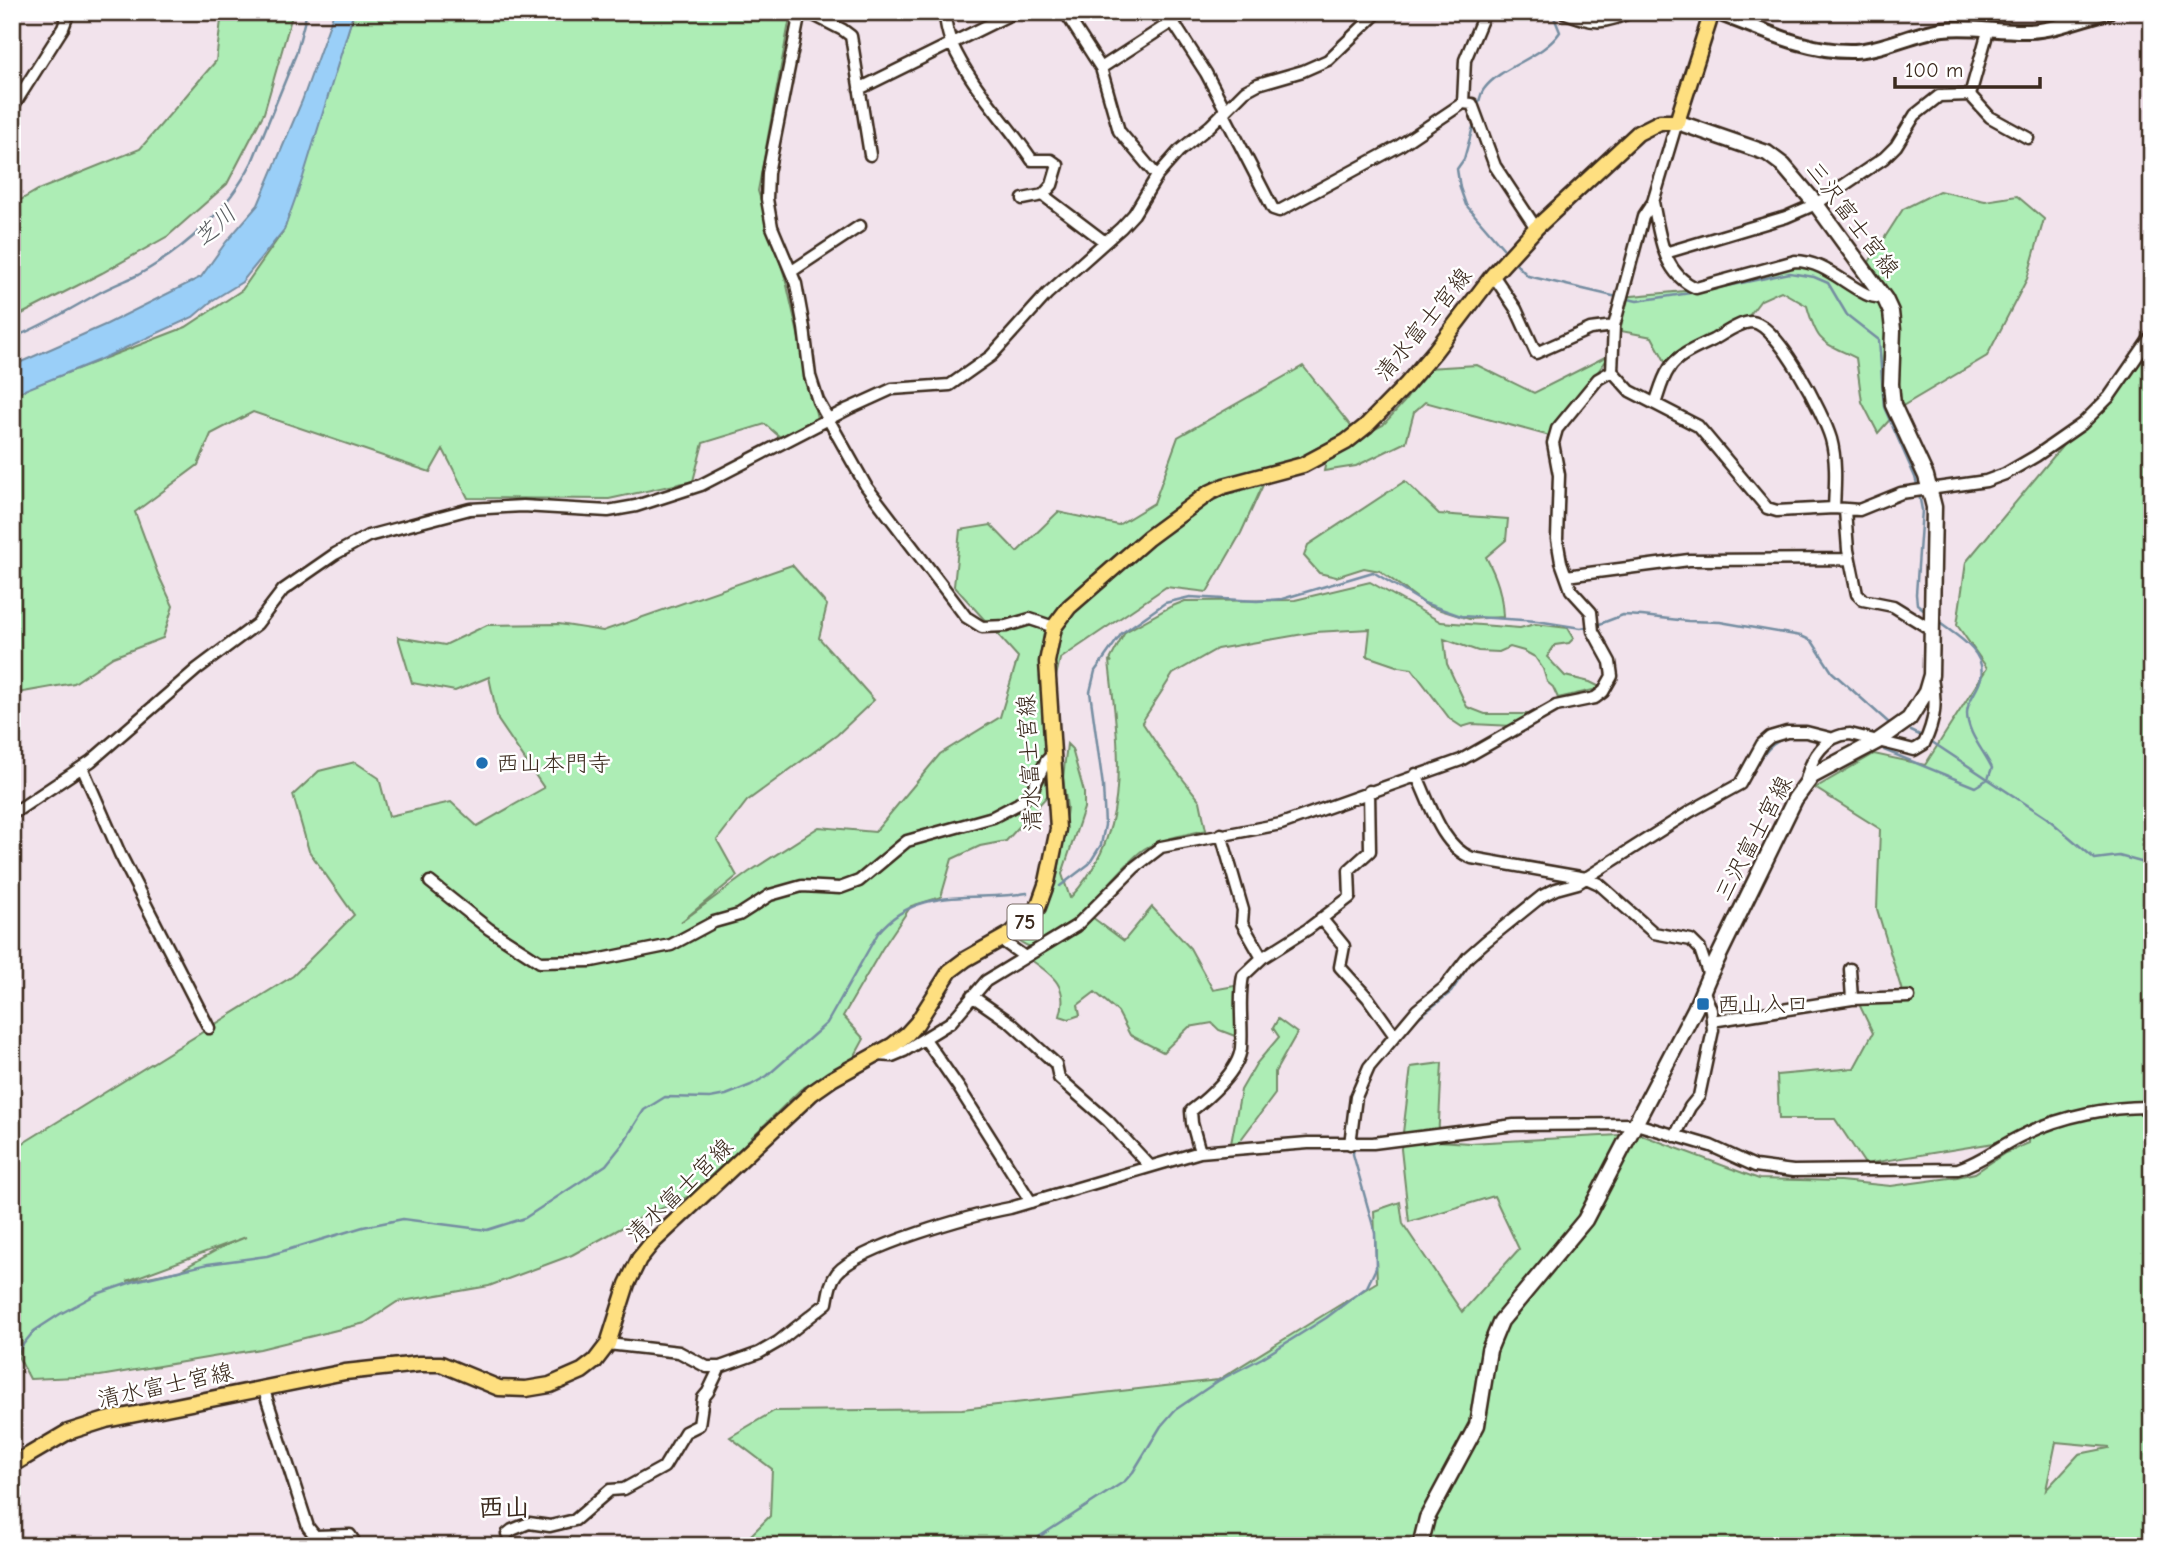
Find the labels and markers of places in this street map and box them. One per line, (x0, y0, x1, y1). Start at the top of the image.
place label: 西山本門寺 (496, 750, 611, 777)
marker: 西山本門寺 (474, 755, 490, 771)
place label: 西山入口 (1717, 991, 1809, 1018)
marker: 西山入口 (1695, 996, 1711, 1012)

